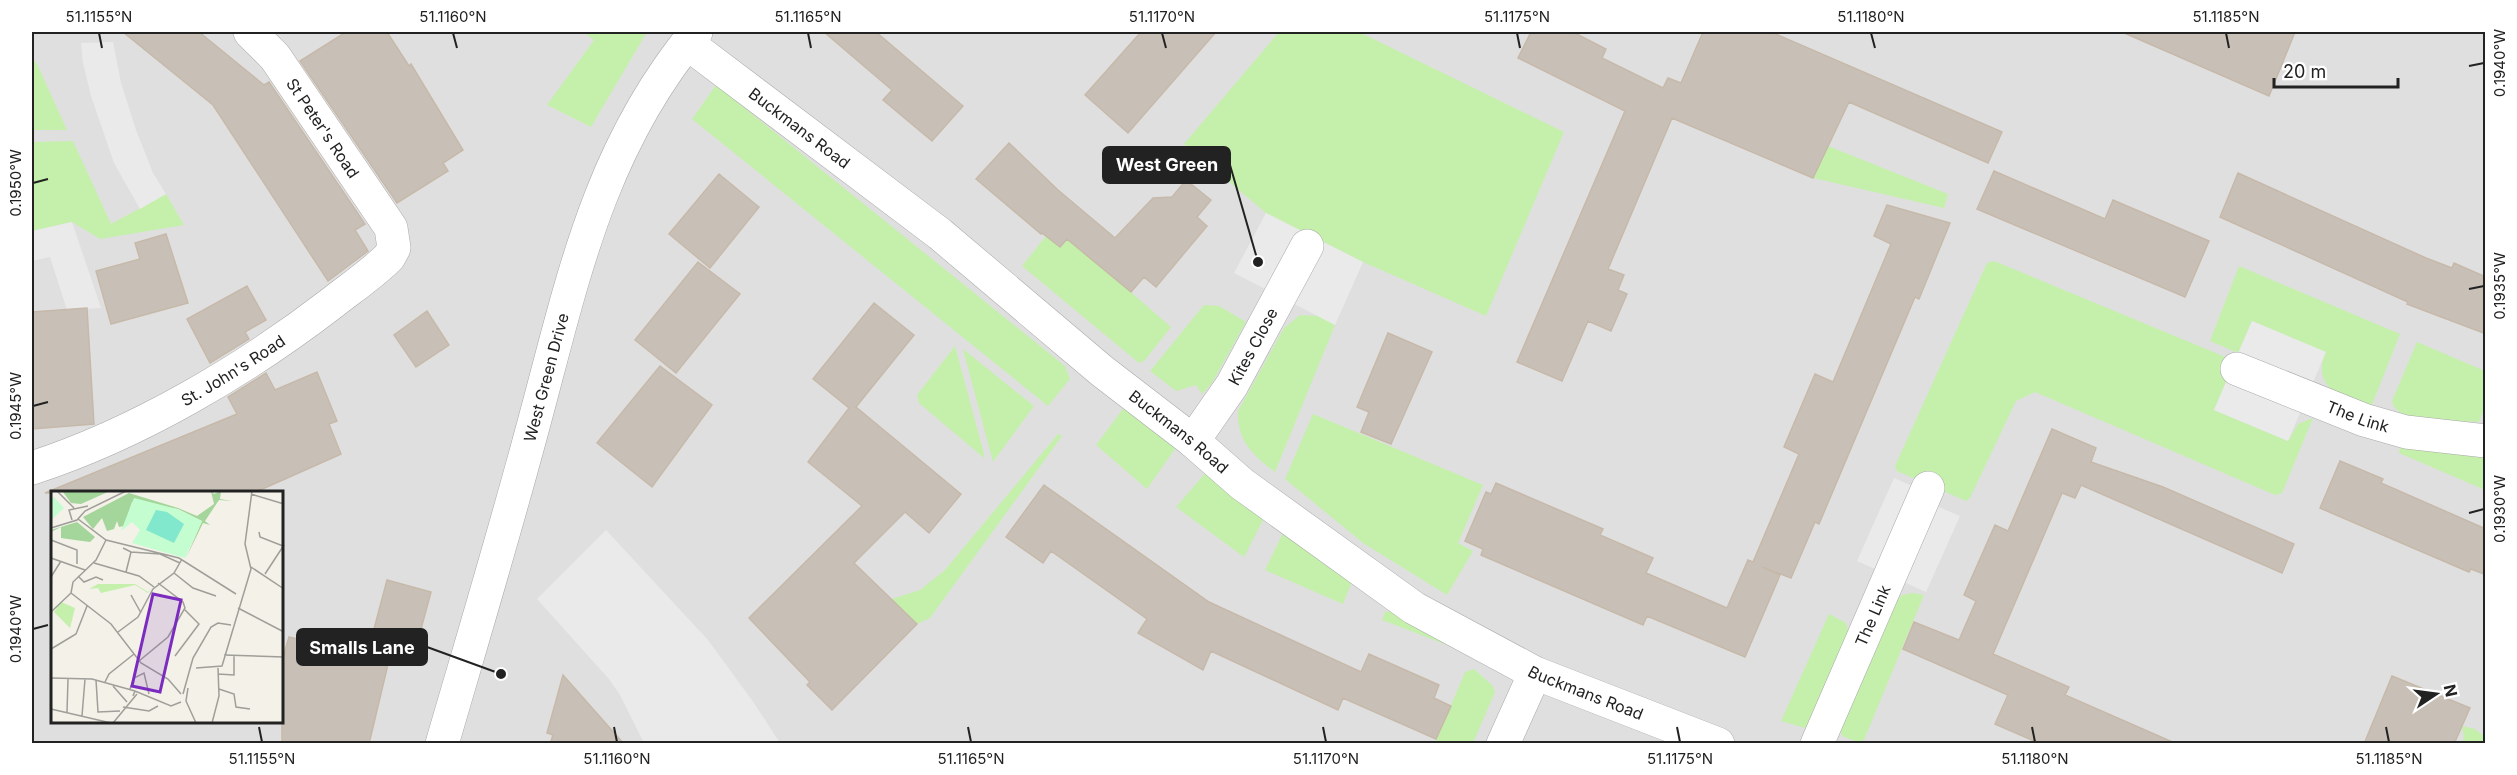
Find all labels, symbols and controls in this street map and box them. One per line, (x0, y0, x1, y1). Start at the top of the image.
text: 51.1155°N (66, 7, 132, 26)
text: 51.1160°N (419, 7, 487, 26)
text: 51.1165°N (774, 7, 842, 26)
text: 51.1170°N (1129, 7, 1195, 26)
text: 51.1175°N (1484, 7, 1550, 26)
text: 51.1180°N (1837, 7, 1905, 26)
text: 51.1185°N (2193, 7, 2259, 26)
text: 0.1940°W (2490, 29, 2509, 97)
scale bar (2274, 51, 2398, 89)
text: 20 m (2283, 61, 2326, 82)
street label: St Peter's Road (282, 74, 364, 182)
street label: Buckmans Road (745, 83, 854, 173)
callout: West Green (1103, 147, 1230, 183)
text: 0.1950°W (6, 149, 25, 217)
text: West Green (1116, 154, 1218, 175)
text: 0.1935°W (2490, 252, 2509, 320)
street label: Kites Close (1224, 304, 1282, 389)
street label: West Green Drive (519, 311, 573, 444)
street label: St. John's Road (178, 330, 289, 410)
text: 0.1945°W (6, 372, 25, 440)
street label: Buckmans Road (1125, 386, 1233, 478)
street label: The Link (2324, 396, 2392, 437)
text: 0.1930°W (2490, 475, 2509, 543)
inset map (51, 491, 284, 724)
street label: The Link (1851, 582, 1895, 649)
text: 0.1940°W (6, 595, 25, 663)
callout: Smalls Lane (297, 629, 427, 665)
text: Smalls Lane (309, 637, 415, 658)
street label: Buckmans Road (1525, 661, 1646, 724)
north arrow (2406, 664, 2466, 724)
text: N (2439, 682, 2462, 699)
text: 51.1155°N (229, 749, 295, 768)
text: 51.1160°N (583, 749, 651, 768)
text: 51.1165°N (937, 749, 1005, 768)
text: 51.1170°N (1293, 749, 1359, 768)
text: 51.1175°N (1647, 749, 1713, 768)
text: 51.1180°N (2001, 749, 2069, 768)
text: 51.1185°N (2356, 749, 2422, 768)

